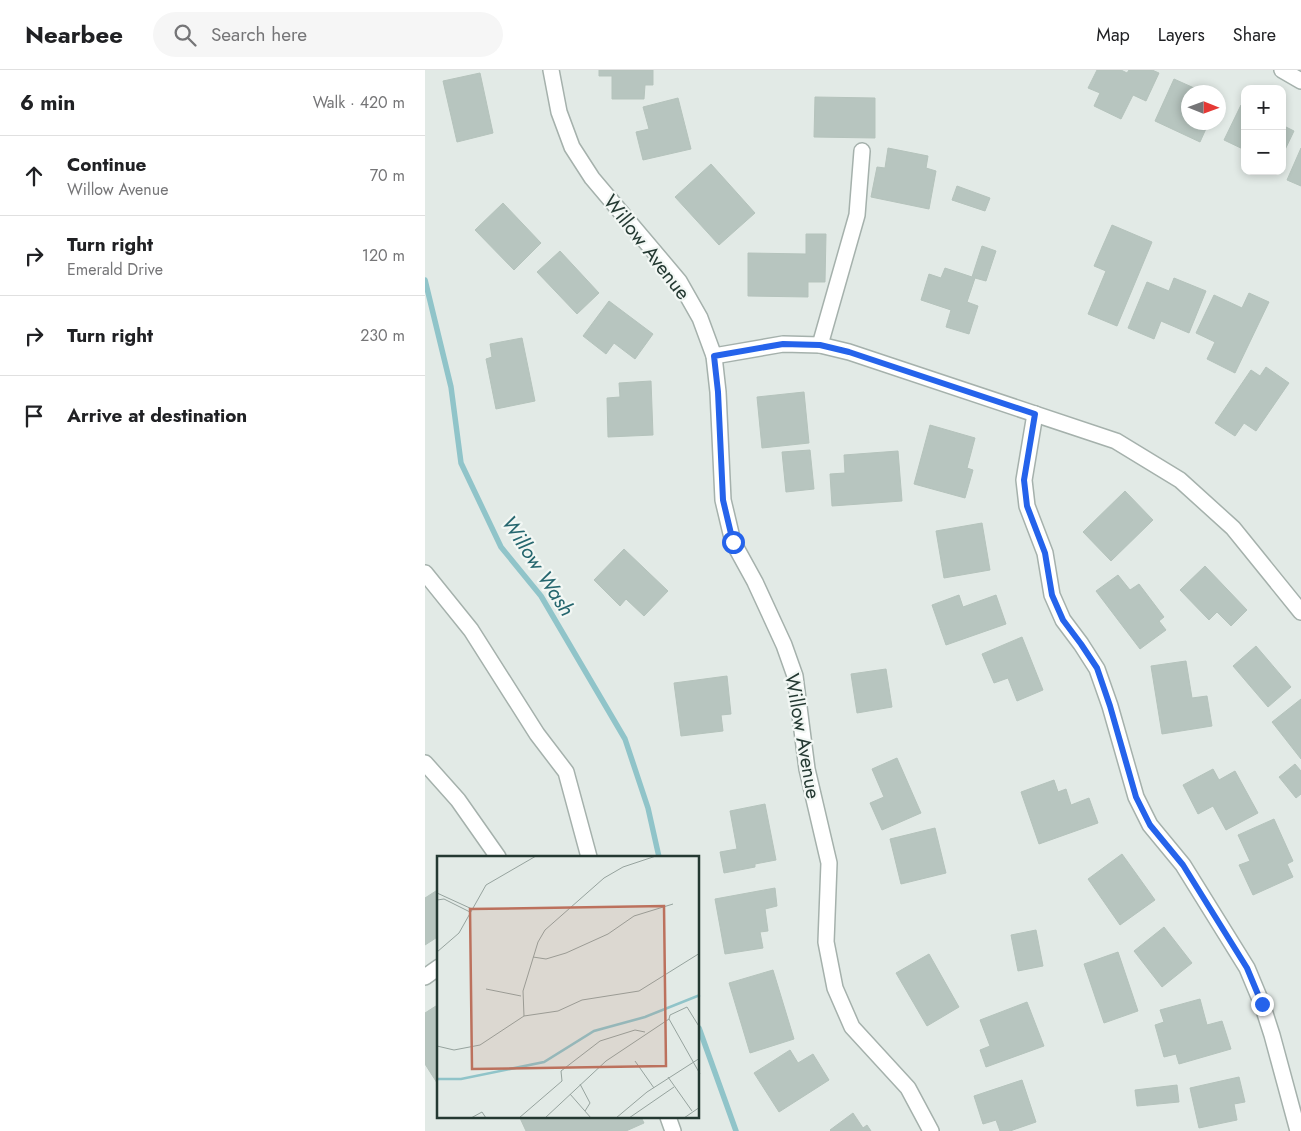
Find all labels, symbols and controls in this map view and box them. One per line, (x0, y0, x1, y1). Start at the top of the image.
search box (153, 12, 503, 57)
text: Nearbee (25, 17, 123, 52)
icon: search (171, 21, 199, 49)
text: Search here (211, 21, 307, 48)
text: Map (1096, 22, 1130, 48)
text: Layers (1158, 22, 1205, 48)
text: Share (1233, 22, 1276, 48)
north arrow (1181, 85, 1226, 130)
map controls (1241, 85, 1286, 175)
button: + (1241, 85, 1286, 130)
text: 6 min (20, 88, 75, 118)
text: Walk · 420 m (313, 91, 405, 114)
button: − (1241, 130, 1286, 175)
text: Continue (67, 151, 146, 178)
icon: ahead (20, 162, 48, 190)
text: 70 m (370, 164, 405, 187)
text: Willow Avenue (67, 178, 168, 201)
street label: Willow Avenue (596, 188, 697, 306)
text: Turn right (67, 231, 153, 258)
icon: right (20, 242, 48, 270)
text: 120 m (362, 244, 405, 267)
text: Emerald Drive (67, 258, 163, 281)
icon: right (20, 322, 48, 350)
text: Turn right (67, 322, 153, 349)
text: 230 m (360, 324, 405, 347)
icon: arrive (20, 402, 48, 430)
text: Arrive at destination (67, 402, 247, 429)
water label: Willow Wash (494, 510, 582, 622)
route start (722, 531, 745, 554)
street label: Willow Avenue (777, 671, 828, 801)
inset map (437, 856, 700, 1118)
route end (1251, 993, 1274, 1016)

